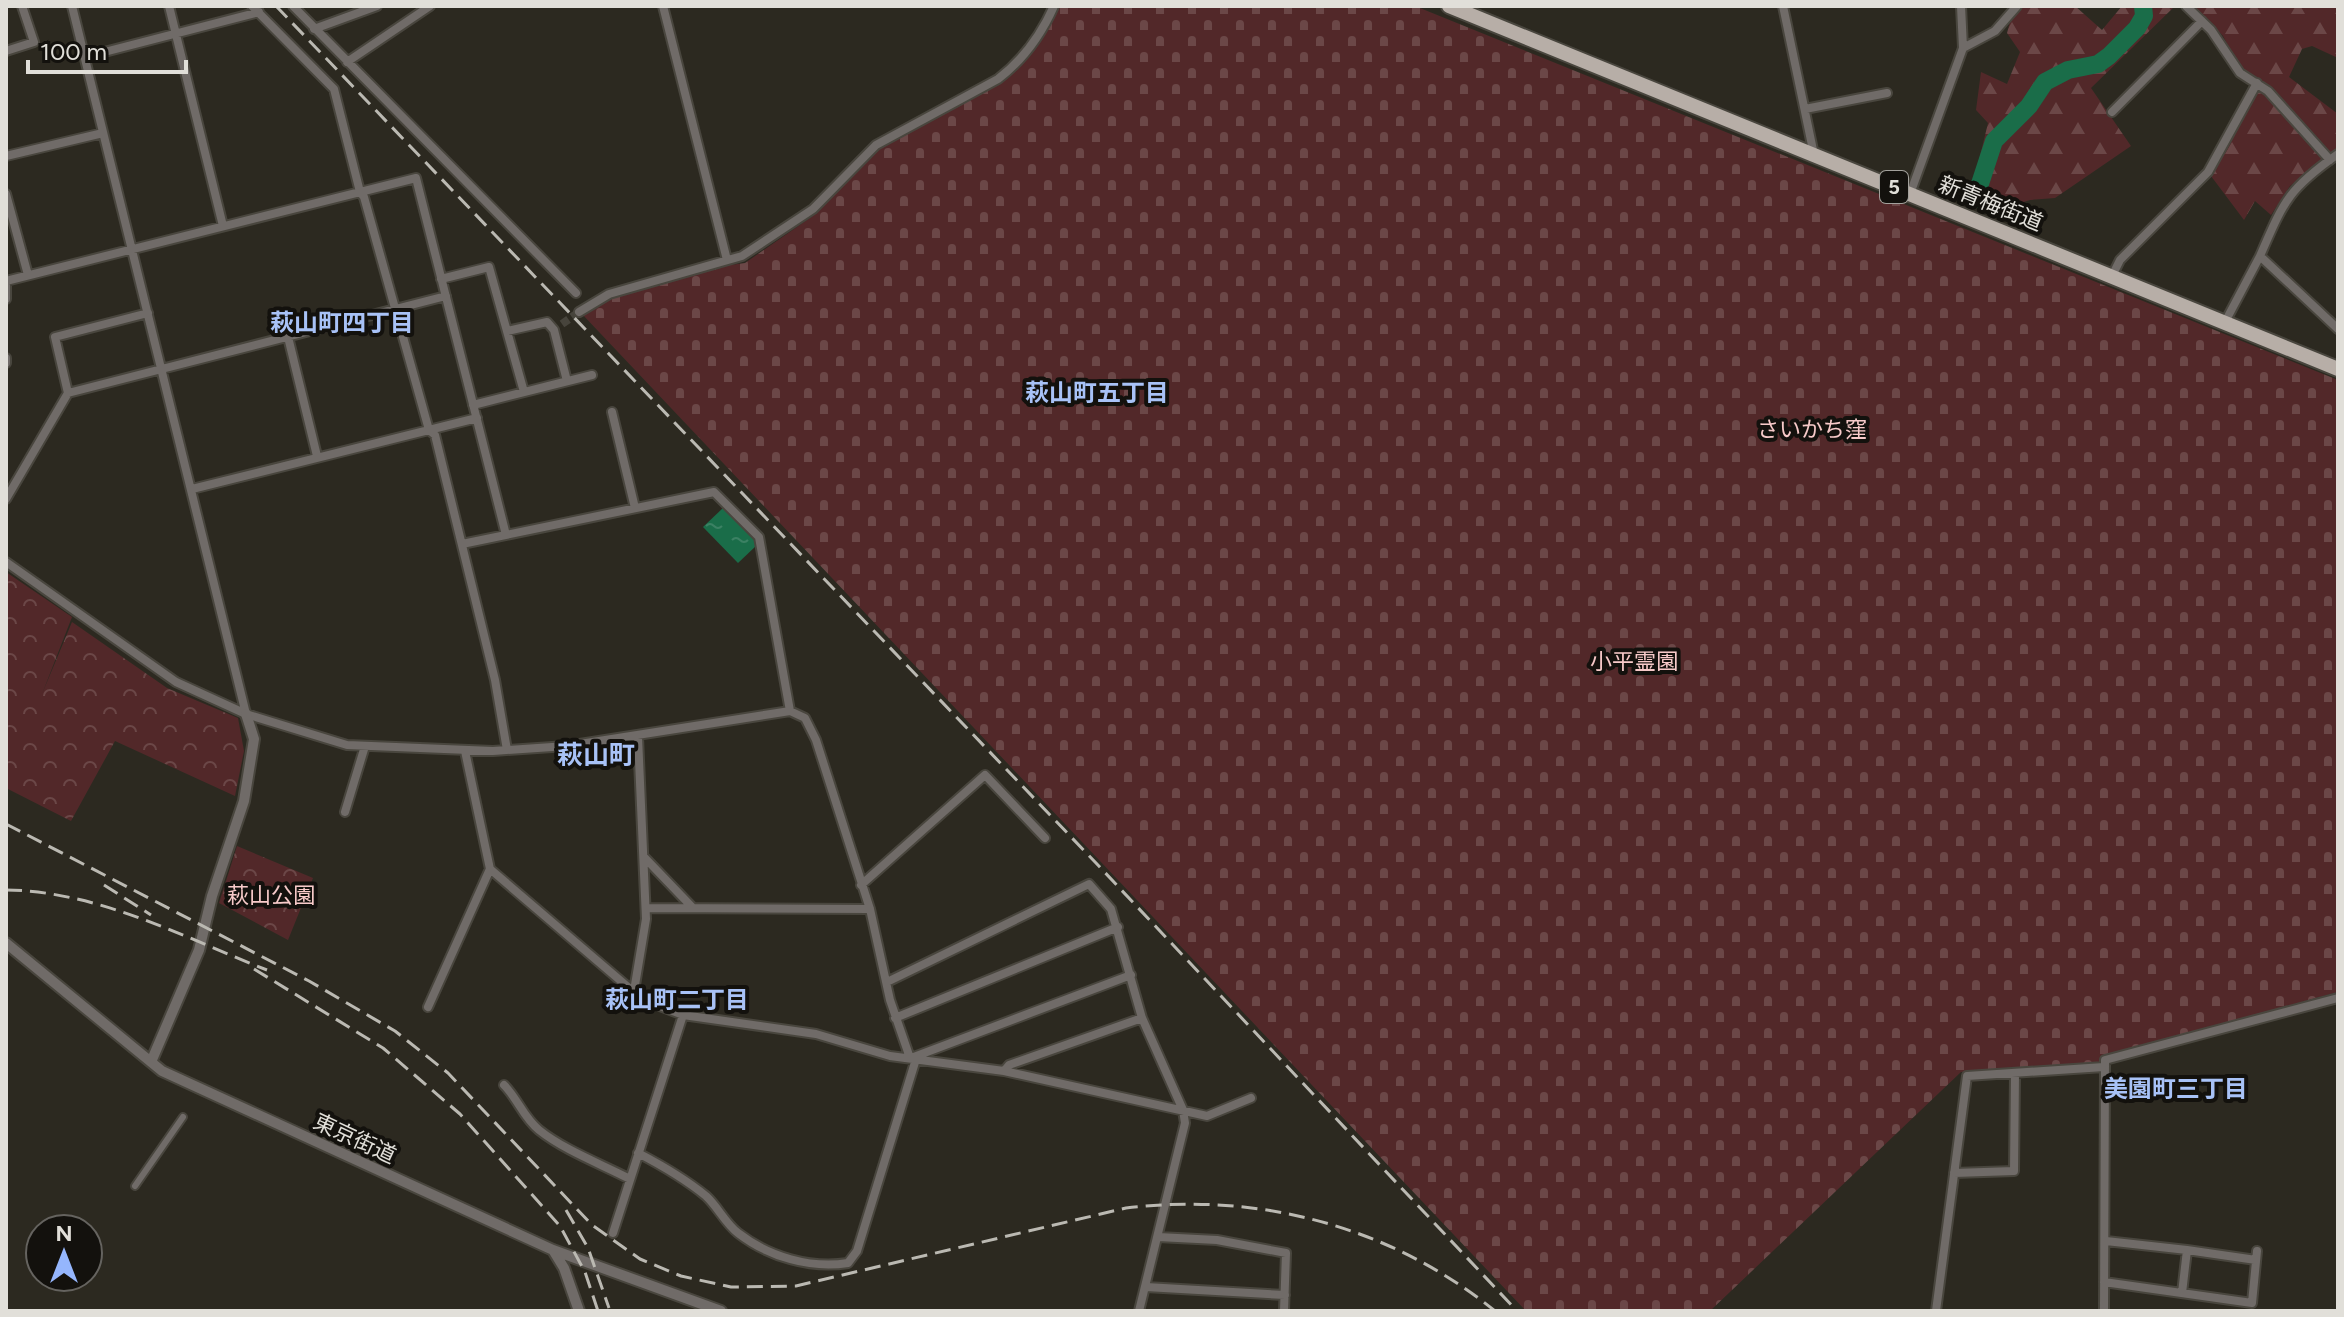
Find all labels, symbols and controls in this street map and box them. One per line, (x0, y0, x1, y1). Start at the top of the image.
scale bar (28, 24, 186, 74)
text: 100 m (40, 37, 107, 66)
street label: 新青梅街道 (1935, 170, 2047, 237)
road number: 5 (1880, 171, 1908, 203)
district label: 萩山町四丁目 (270, 308, 414, 337)
district label: 萩山町五丁目 (1025, 378, 1169, 407)
park label: さいかち窪 (1757, 416, 1867, 443)
park label: 小平霊園 (1590, 648, 1678, 675)
district label: 萩山町 (557, 739, 635, 771)
park label: 萩山公園 (227, 882, 315, 909)
district label: 萩山町二丁目 (605, 985, 749, 1014)
district label: 美園町三丁目 (2104, 1074, 2248, 1103)
street label: 東京街道 (309, 1108, 400, 1169)
north arrow (24, 1213, 104, 1293)
text: N (55, 1220, 73, 1247)

